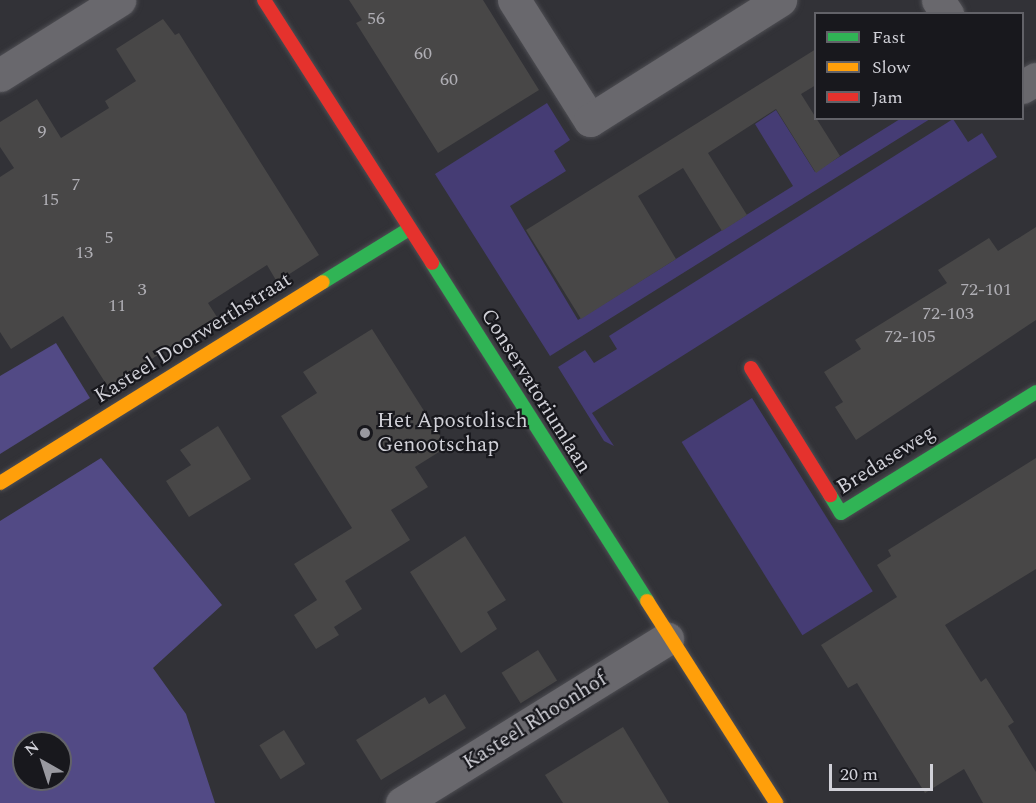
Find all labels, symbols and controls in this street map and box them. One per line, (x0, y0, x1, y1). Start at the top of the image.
house number: 56 (367, 8, 385, 30)
legend (814, 12, 1024, 120)
text: Fast (872, 24, 905, 51)
house number: 60 (414, 43, 432, 65)
text: Slow (872, 54, 910, 81)
house number: 60 (440, 69, 458, 91)
text: Jam (872, 84, 903, 111)
house number: 9 (38, 121, 46, 143)
house number: 7 (72, 174, 80, 196)
house number: 15 (41, 189, 59, 211)
house number: 5 (105, 227, 113, 249)
house number: 13 (75, 242, 93, 264)
street label: Kasteel Doorwerthstraat (90, 267, 296, 409)
house number: 3 (138, 279, 146, 301)
house number: 72-101 (960, 279, 1012, 301)
house number: 11 (108, 295, 126, 317)
house number: 72-103 (922, 303, 974, 325)
street label: Conservatoriumlaan (475, 304, 597, 478)
house number: 72-105 (884, 326, 936, 348)
place label: Het Apostolisch Genootschap (377, 408, 528, 458)
street label: Bredaseweg (832, 420, 940, 500)
marker: Het Apostolisch Genootschap (358, 426, 372, 440)
street label: Kasteel Rhoonhof (458, 667, 612, 775)
north arrow (12, 731, 72, 791)
text: N (19, 735, 45, 762)
scale bar (832, 752, 936, 790)
text: 20 m (840, 761, 878, 788)

